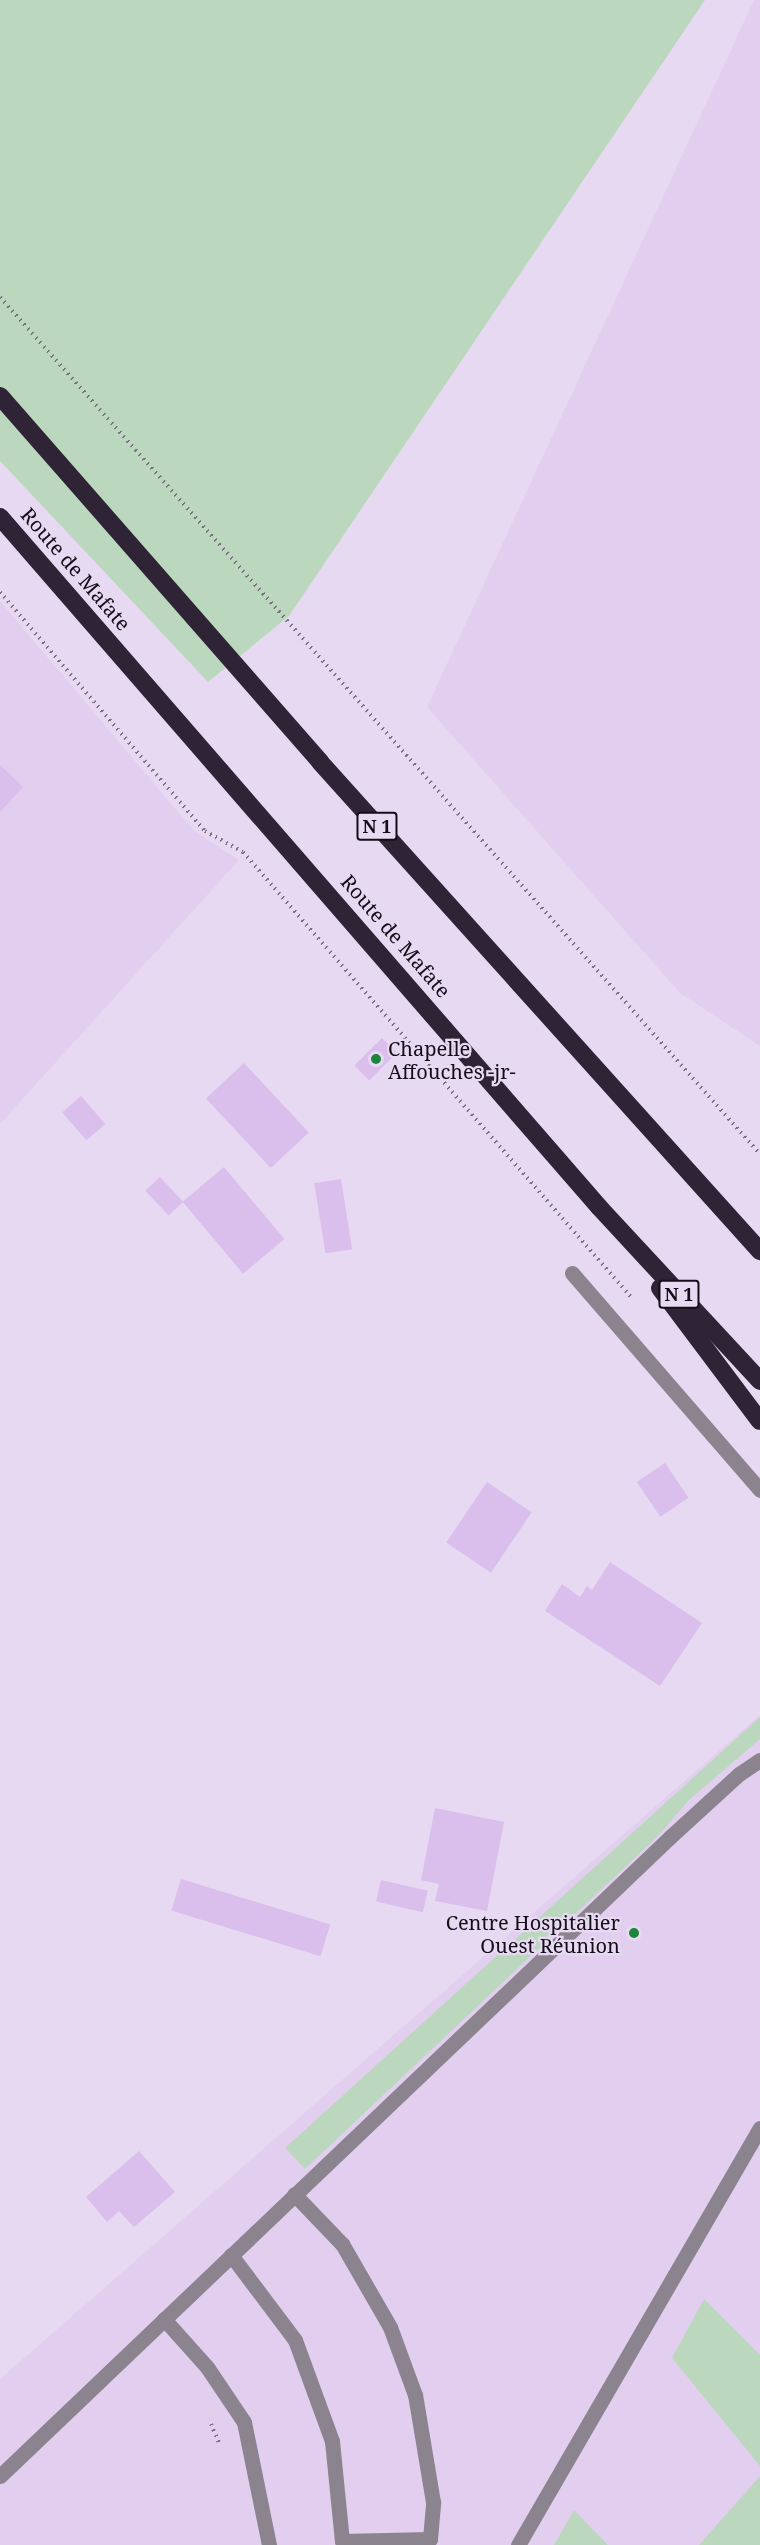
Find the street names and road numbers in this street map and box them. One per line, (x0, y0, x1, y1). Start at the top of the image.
street label: Route de Mafate (16, 503, 136, 635)
road number: N 1 (356, 811, 398, 841)
street label: Route de Mafate (336, 870, 456, 1002)
road number: N 1 (658, 1279, 700, 1309)

